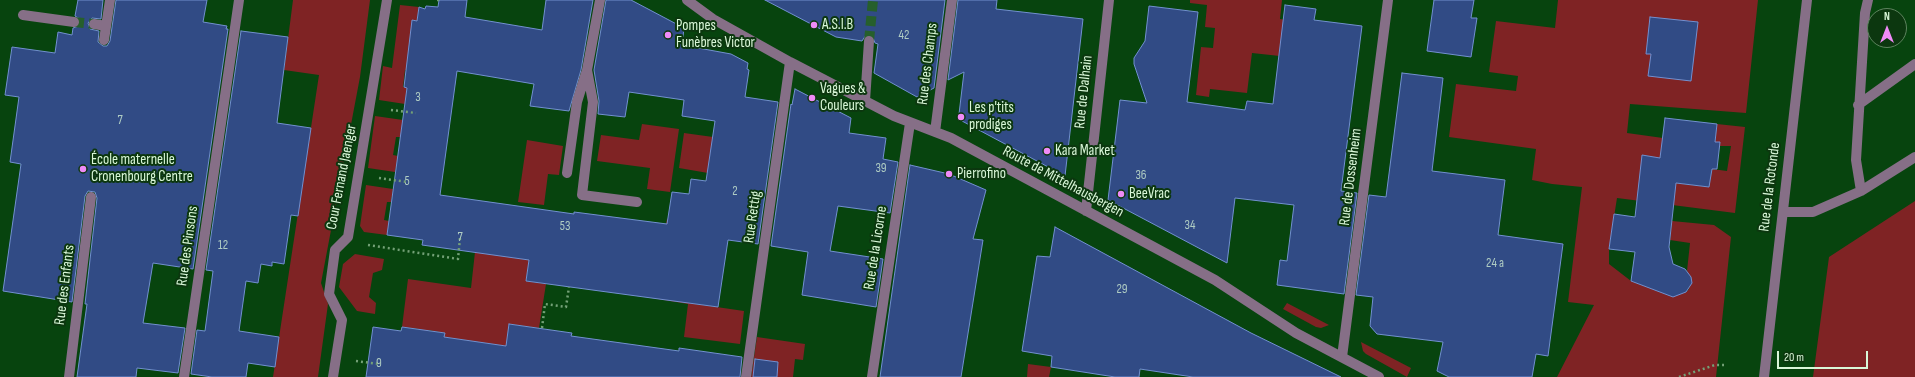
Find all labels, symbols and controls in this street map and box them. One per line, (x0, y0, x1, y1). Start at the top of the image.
north arrow (1867, 8, 1907, 48)
text: N (1884, 10, 1890, 23)
place label: A.S.I.B (822, 16, 853, 34)
place label: Pompes Funèbres Victor (676, 17, 755, 52)
marker: A.S.I.B (809, 20, 819, 30)
street label: Rue des Champs (914, 22, 942, 106)
house number: 42 (899, 28, 909, 44)
marker: Pompes Funèbres Victor (663, 30, 673, 40)
street label: Rue de Dalhain (1071, 54, 1097, 130)
place label: Vagues & Couleurs (820, 80, 866, 115)
house number: 3 (415, 90, 421, 106)
marker: Vagues & Couleurs (807, 93, 817, 103)
place label: Les p'tits prodiges (969, 99, 1014, 134)
marker: Les p'tits prodiges (956, 112, 966, 122)
house number: 7 (117, 113, 123, 129)
street label: Cour Fernand Jaenger (323, 123, 361, 231)
street label: Rue de Dossenheim (1336, 127, 1366, 227)
street label: Rue de la Rotonde (1756, 141, 1784, 233)
street label: Route de Mittelhausbergen (999, 142, 1127, 222)
place label: Kara Market (1055, 142, 1115, 160)
marker: Kara Market (1042, 146, 1052, 156)
place label: École maternelle Cronenbourg Centre (91, 151, 193, 186)
house number: 39 (875, 161, 887, 177)
marker: École maternelle Cronenbourg Centre (78, 164, 88, 174)
place label: Pierrofino (957, 165, 1006, 183)
house number: 36 (1135, 168, 1147, 184)
marker: Pierrofino (944, 169, 954, 179)
house number: 5 (404, 174, 410, 190)
house number: 2 (732, 184, 738, 200)
place label: BeeVrac (1129, 185, 1170, 203)
marker: BeeVrac (1116, 189, 1126, 199)
street label: Rue Rettig (740, 190, 766, 244)
street label: Rue des Pinsons (173, 205, 203, 287)
street label: Rue de la Licorne (861, 205, 891, 291)
house number: 34 (1185, 218, 1195, 234)
house number: 53 (560, 219, 570, 235)
house number: 7 (457, 230, 463, 246)
house number: 12 (218, 238, 228, 254)
street label: Rue des Enfants (51, 244, 79, 326)
house number: 24 a (1486, 256, 1504, 272)
house number: 29 (1116, 282, 1128, 298)
scale bar (1779, 343, 1870, 369)
text: 20 m (1784, 350, 1804, 365)
house number: 9 (376, 356, 382, 372)

